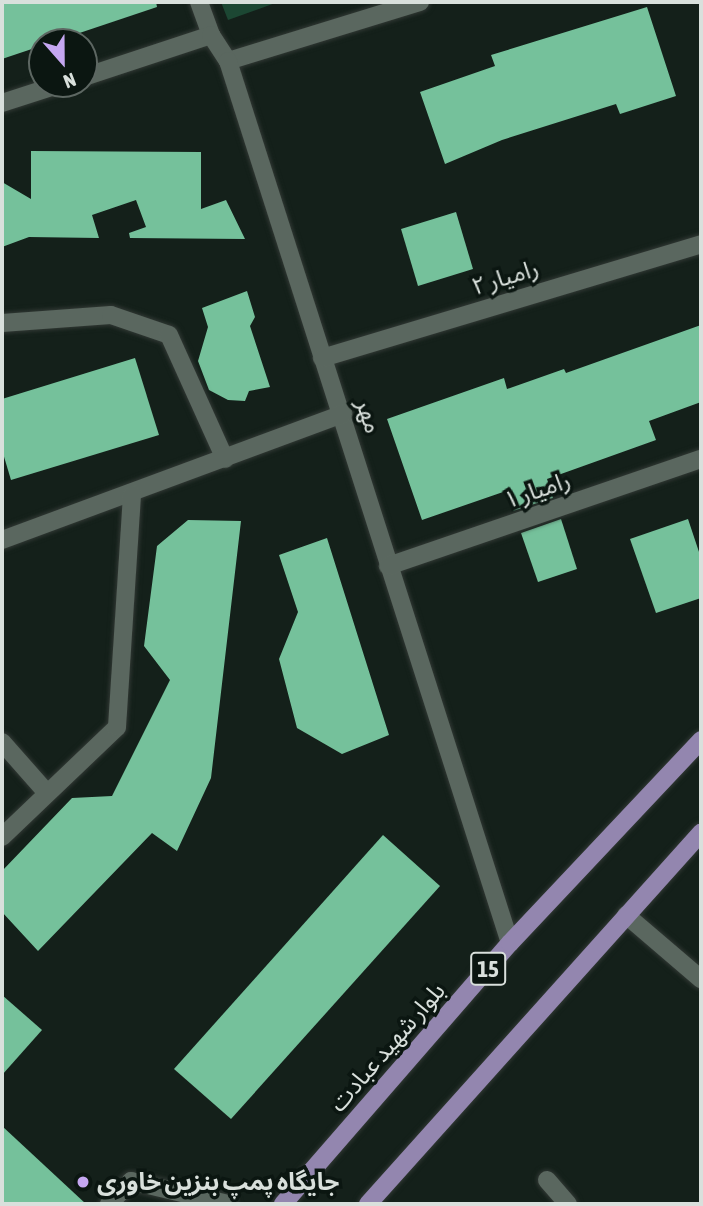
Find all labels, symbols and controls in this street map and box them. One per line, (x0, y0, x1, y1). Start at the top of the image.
north arrow (28, 28, 98, 98)
text: N (61, 68, 79, 93)
street label: رامیار ۲ (468, 253, 542, 301)
street label: مهر (350, 395, 388, 437)
street label: رامیار ۱ (500, 465, 574, 515)
road number: 15 (469, 950, 507, 988)
street label: بلوار شهید عبادت (323, 977, 451, 1117)
place label: جایگاه پمپ بنزین خاوری (97, 1168, 339, 1196)
marker: جایگاه پمپ بنزین خاوری (75, 1174, 91, 1190)

